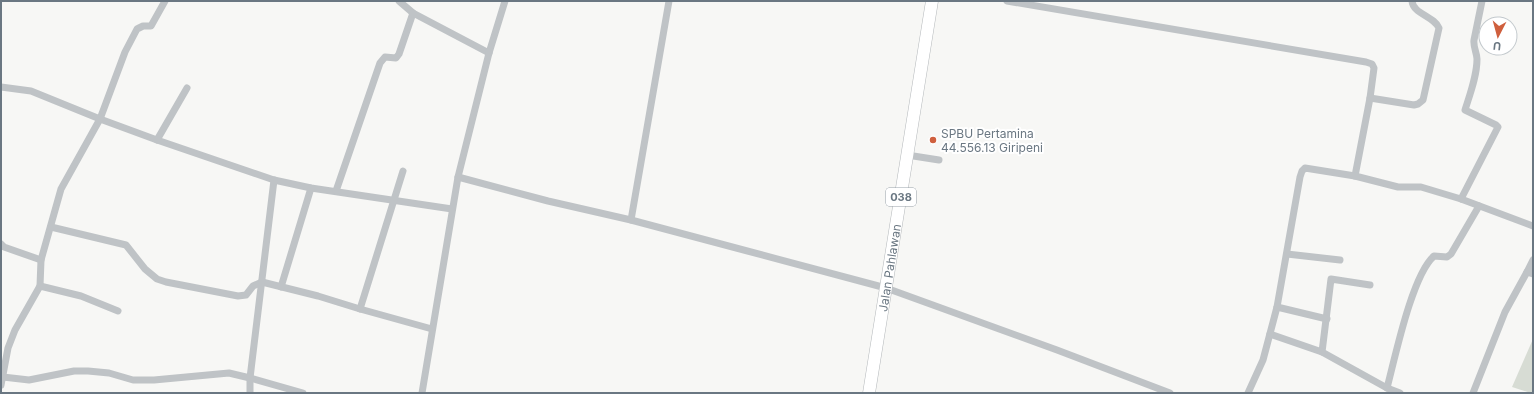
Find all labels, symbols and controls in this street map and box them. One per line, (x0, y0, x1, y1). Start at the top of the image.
north arrow (1478, 16, 1518, 56)
text: U (1492, 39, 1502, 53)
place label: SPBU Pertamina 44.556.13 Giripeni (941, 126, 1043, 155)
marker: SPBU Pertamina 44.556.13 Giripeni (928, 135, 938, 145)
road number: 038 (886, 188, 916, 206)
street label: Jalan Pahlawan (875, 223, 904, 313)

